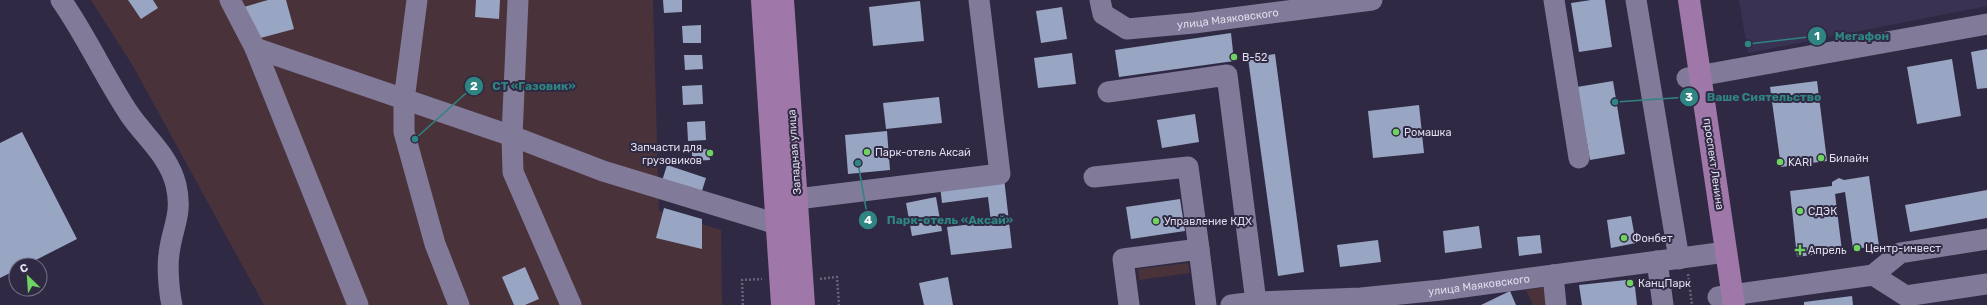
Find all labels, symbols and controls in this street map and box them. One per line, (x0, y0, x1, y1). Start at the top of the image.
street label: улица Маяковского (1176, 6, 1279, 31)
callout: Мегафон (1807, 24, 1897, 48)
text: 1 (1814, 29, 1820, 43)
text: Мегафон (1835, 29, 1889, 43)
place label: В-52 (1242, 51, 1268, 64)
marker: В-52 (1229, 52, 1239, 62)
callout: СТ «Газовик» (464, 74, 584, 98)
text: 2 (470, 79, 478, 93)
text: СТ «Газовик» (492, 79, 576, 93)
callout: Ваше Сиятельство (1679, 85, 1829, 109)
text: 3 (1685, 90, 1693, 104)
text: Ваше Сиятельство (1707, 90, 1821, 104)
street label: Западная улица (785, 109, 804, 195)
street label: проспект Ленина (1701, 117, 1726, 211)
place label: Ромашка (1404, 126, 1452, 139)
marker: Ромашка (1391, 127, 1401, 137)
place label: Запчасти для грузовиков (630, 141, 702, 167)
place label: Парк-отель Аксай (875, 146, 971, 159)
marker: Парк-отель Аксай (862, 147, 872, 157)
marker: Запчасти для грузовиков (705, 148, 715, 158)
place label: Билайн (1829, 152, 1869, 165)
marker: Билайн (1816, 153, 1826, 163)
place label: KARI (1788, 156, 1812, 169)
marker: KARI (1775, 157, 1785, 167)
place label: СДЭК (1808, 205, 1837, 218)
marker: СДЭК (1795, 206, 1805, 216)
callout: Парк-отель «Аксай» (858, 208, 1021, 232)
text: 4 (864, 213, 872, 227)
text: Парк-отель «Аксай» (887, 213, 1014, 227)
place label: Управление КДХ (1164, 215, 1252, 228)
marker: Управление КДХ (1151, 216, 1161, 226)
place label: Фонбет (1632, 232, 1673, 245)
marker: Фонбет (1619, 233, 1629, 243)
place label: Центр-инвест (1865, 242, 1941, 255)
marker: Центр-инвест (1852, 243, 1862, 253)
place label: Апрель (1808, 244, 1847, 257)
marker: Апрель (1795, 245, 1805, 255)
north arrow (8, 257, 48, 297)
text: С (18, 261, 30, 276)
street label: улица Маяковского (1428, 272, 1531, 298)
place label: КанцПарк (1638, 277, 1691, 290)
marker: КанцПарк (1625, 278, 1635, 288)

